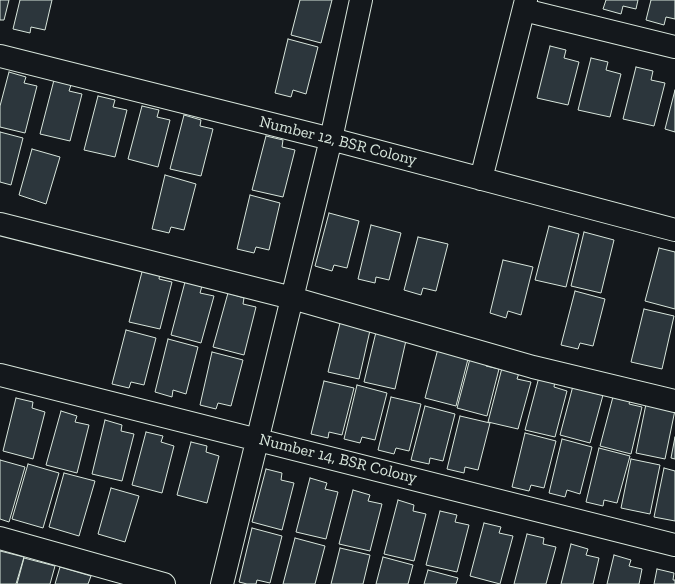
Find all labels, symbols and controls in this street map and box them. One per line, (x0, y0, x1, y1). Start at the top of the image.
street label: Number 12, BSR Colony (257, 112, 419, 170)
street label: Number 14, BSR Colony (257, 430, 419, 488)

